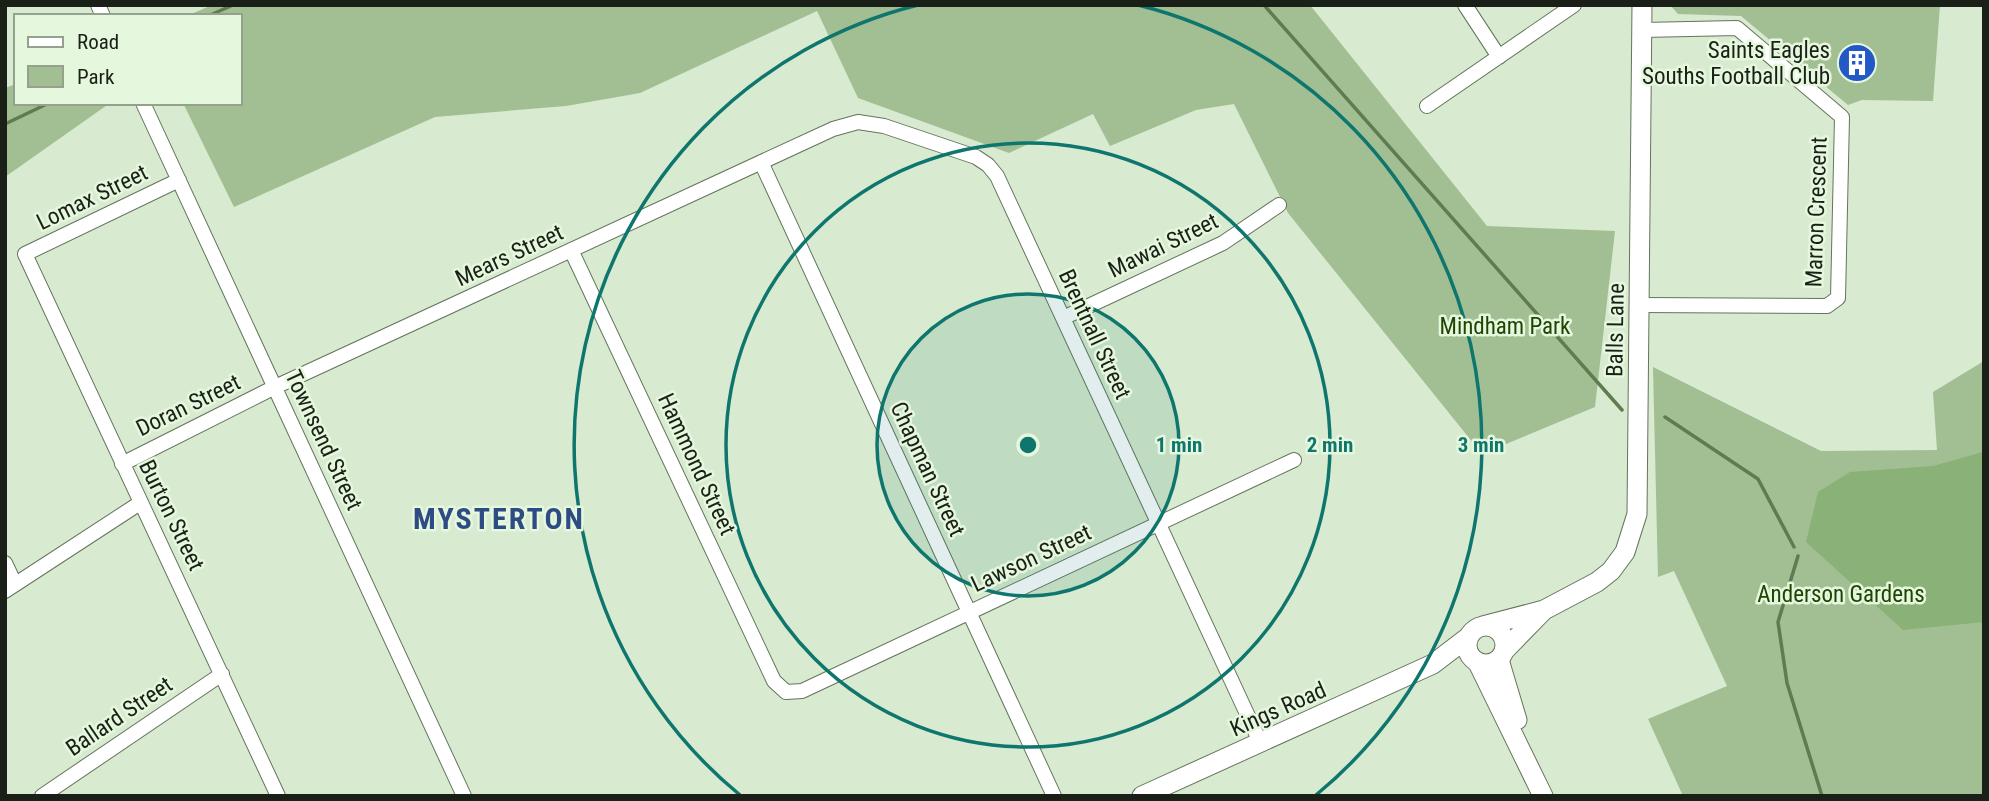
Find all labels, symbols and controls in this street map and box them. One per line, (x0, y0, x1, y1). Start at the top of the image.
legend (14, 14, 242, 105)
text: Road (77, 30, 119, 54)
place label: Saints Eagles Souths Football Club (1642, 37, 1830, 90)
building icon: Saints Eagles Souths Football Club (1836, 42, 1878, 84)
text: Park (77, 65, 115, 89)
street label: Marron Crescent (1800, 136, 1833, 288)
street label: Lomax Street (32, 159, 152, 236)
street label: Mawai Street (1104, 207, 1223, 284)
street label: Mears Street (451, 219, 567, 292)
street label: Brentnall Street (1053, 265, 1136, 403)
street label: Balls Lane (1601, 283, 1630, 377)
park label: Mindham Park (1440, 313, 1571, 340)
street label: Townsend Street (279, 366, 368, 515)
street label: Doran Street (132, 369, 245, 442)
street label: Hammond Street (652, 389, 741, 539)
street label: Chapman Street (885, 398, 970, 541)
centre of rings (1016, 433, 1040, 457)
text: 1 min (1156, 433, 1202, 457)
text: 2 min (1307, 433, 1353, 457)
text: 3 min (1458, 433, 1504, 457)
street label: Burton Street (133, 456, 210, 575)
district label: MYSTERTON (413, 501, 585, 536)
street label: Lawson Street (967, 519, 1095, 598)
park label: Anderson Gardens (1757, 581, 1925, 608)
street label: Ballard Street (61, 671, 178, 762)
street label: Kings Road (1226, 676, 1330, 743)

